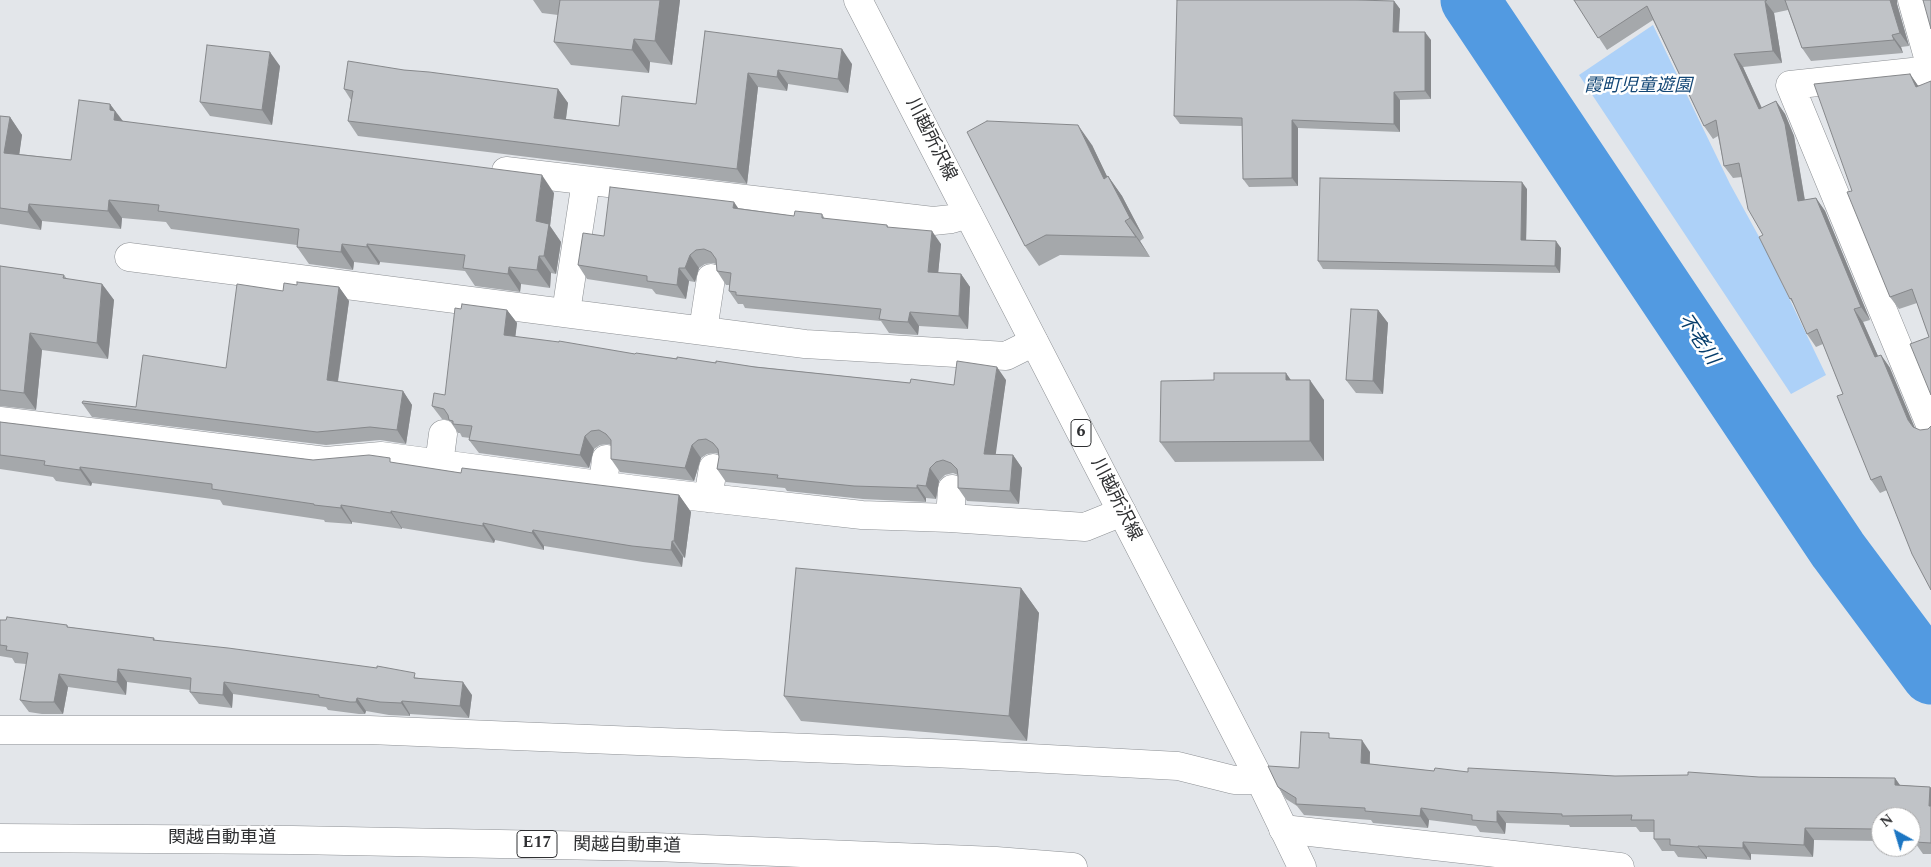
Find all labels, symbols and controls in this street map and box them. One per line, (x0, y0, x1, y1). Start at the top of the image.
park label: 霞町児童遊園 (1584, 76, 1692, 98)
street label: 川越所沢線 (900, 95, 960, 185)
water label: 不老川 (1672, 310, 1722, 370)
road number: 6 (1071, 419, 1091, 446)
street label: 川越所沢線 (1085, 455, 1145, 545)
north arrow (1871, 807, 1921, 857)
text: N (1876, 809, 1898, 832)
street label: 関越自動車道 (168, 828, 276, 850)
road number: E17 (517, 831, 557, 858)
street label: 関越自動車道 (573, 835, 681, 859)

